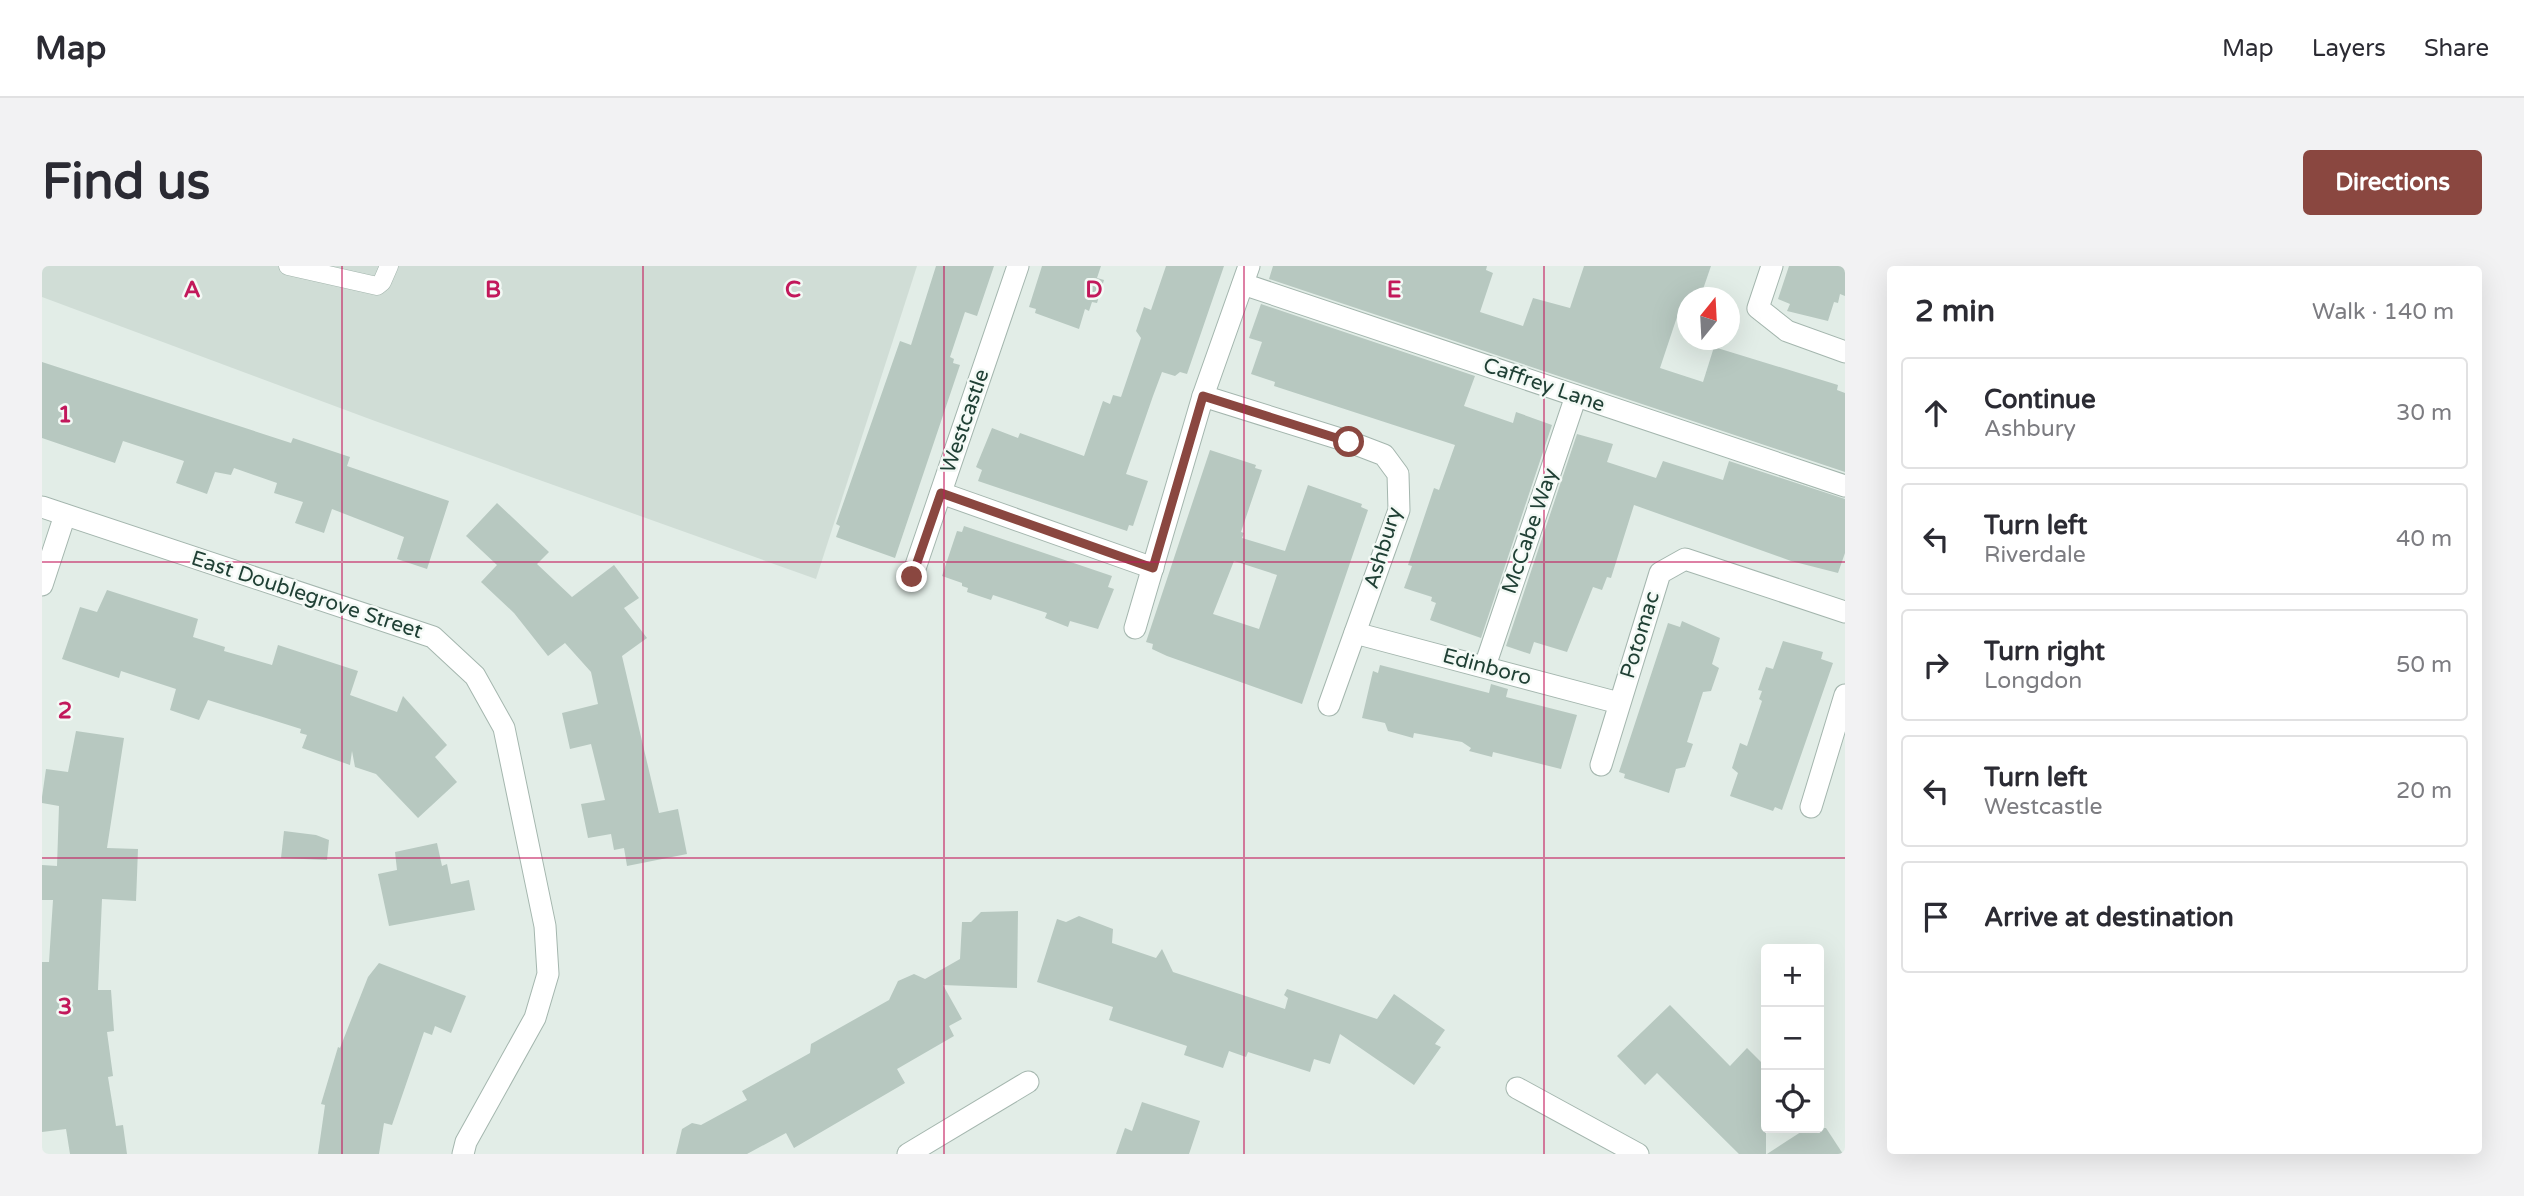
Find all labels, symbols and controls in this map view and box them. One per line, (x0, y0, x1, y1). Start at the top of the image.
text: Map (35, 29, 106, 68)
text: Map (2222, 34, 2274, 63)
text: Layers (2312, 34, 2386, 63)
text: Share (2424, 34, 2489, 63)
button: Directions (2303, 150, 2482, 215)
text: Find us (42, 153, 210, 212)
text: A (183, 276, 201, 304)
text: B (485, 276, 501, 304)
text: C (785, 276, 801, 304)
text: D (1085, 276, 1103, 304)
text: E (1387, 276, 1401, 304)
north arrow (1677, 287, 1740, 350)
text: 2 min (1915, 293, 1995, 330)
text: Walk · 140 m (2312, 298, 2454, 326)
street label: Caffrey Lane (1480, 352, 1608, 418)
street label: Westcastle (936, 366, 994, 476)
text: Continue (1984, 384, 2096, 415)
icon: ahead (1917, 394, 1955, 432)
text: 30 m (2396, 399, 2452, 427)
text: 1 (58, 401, 72, 429)
text: Ashbury (1984, 415, 2076, 443)
route start (1333, 426, 1364, 457)
street label: McCabe Way (1497, 465, 1563, 597)
street label: Ashbury (1359, 504, 1407, 592)
text: Turn left (1984, 510, 2087, 541)
icon: left (1917, 520, 1955, 558)
text: 40 m (2396, 525, 2452, 553)
text: Riverdale (1984, 541, 2086, 569)
street label: East Doublegrove Street (188, 546, 426, 644)
route end (896, 561, 927, 592)
street label: Potomac (1615, 589, 1665, 681)
text: Turn right (1984, 636, 2105, 667)
street label: Edinboro (1440, 643, 1534, 691)
icon: right (1917, 646, 1955, 684)
text: 50 m (2396, 651, 2452, 679)
text: Longdon (1984, 667, 2082, 695)
text: 2 (58, 697, 72, 725)
text: Turn left (1984, 762, 2087, 793)
icon: left (1917, 772, 1955, 810)
text: 20 m (2396, 777, 2452, 805)
text: Westcastle (1984, 793, 2102, 821)
icon: arrive (1917, 898, 1955, 936)
text: Arrive at destination (1984, 902, 2234, 933)
map controls (1761, 944, 1824, 1133)
button: + (1761, 944, 1824, 1007)
text: 3 (58, 993, 72, 1021)
button: − (1761, 1007, 1824, 1070)
button: locate (1761, 1070, 1824, 1133)

